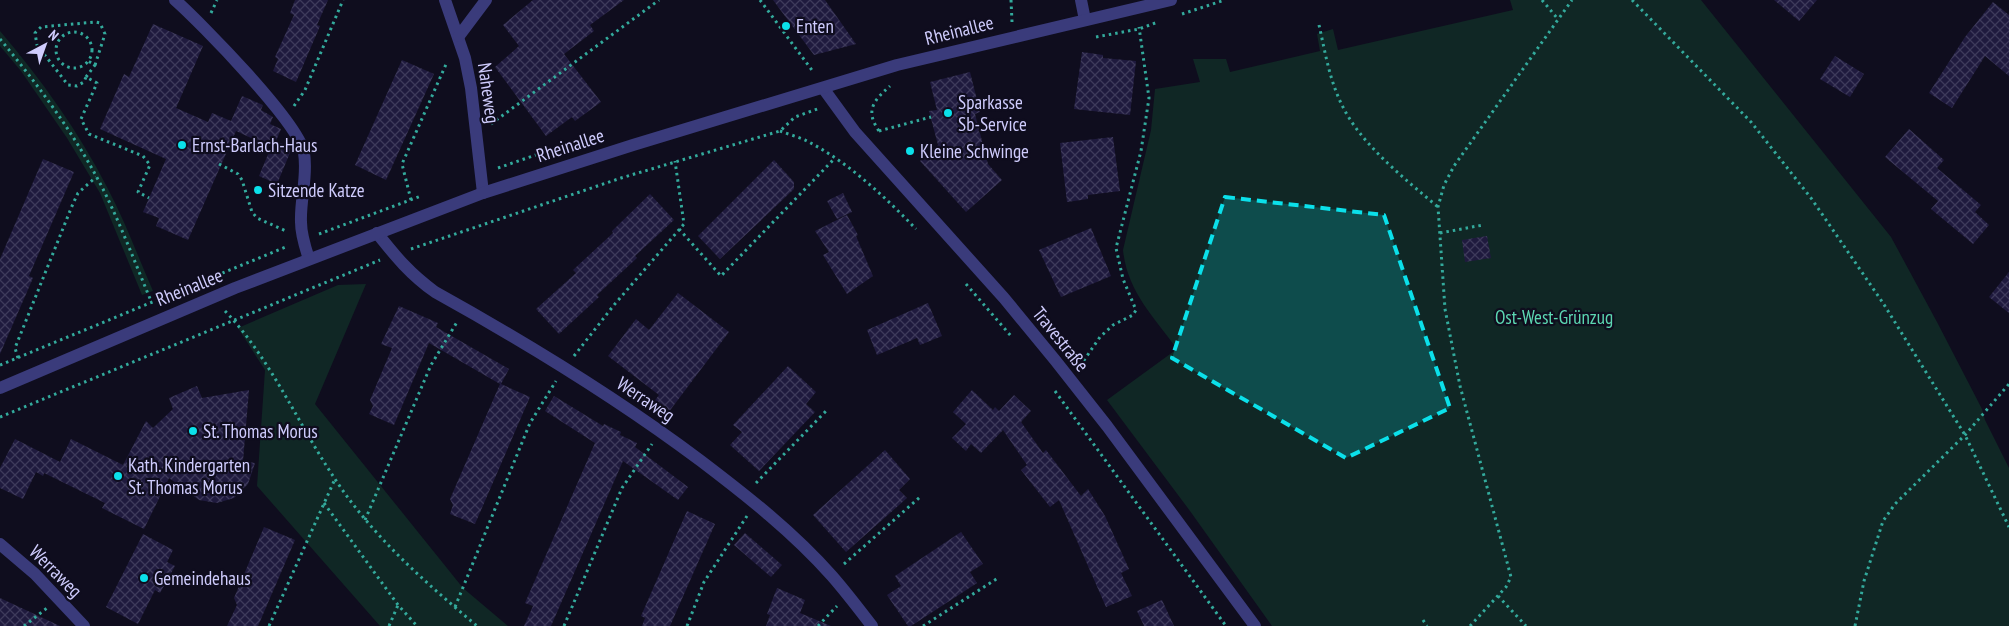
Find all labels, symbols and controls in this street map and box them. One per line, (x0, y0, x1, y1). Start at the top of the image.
street label: Rheinallee (922, 10, 996, 50)
place label: Enten (796, 14, 834, 38)
north arrow (20, 20, 70, 70)
marker: Enten (780, 20, 792, 32)
text: N (45, 26, 62, 44)
street label: Naheweg (473, 61, 505, 125)
place label: Sparkasse Sb-Service (958, 90, 1027, 136)
marker: Sparkasse Sb-Service (942, 107, 954, 119)
street label: Rheinallee (533, 123, 607, 167)
place label: Ernst-Barlach-Haus (192, 133, 317, 157)
marker: Ernst-Barlach-Haus (176, 139, 188, 151)
place label: Kleine Schwinge (920, 139, 1029, 163)
marker: Kleine Schwinge (904, 145, 916, 157)
place label: Sitzende Katze (268, 178, 365, 202)
marker: Sitzende Katze (252, 184, 264, 196)
street label: Rheinallee (152, 263, 226, 311)
street label: Travestraße (1028, 302, 1094, 376)
park label: Ost-West-Grünzug (1495, 305, 1613, 329)
street label: Werraweg (612, 371, 680, 427)
place label: St. Thomas Morus (203, 419, 318, 443)
marker: St. Thomas Morus (187, 425, 199, 437)
place label: Kath. Kindergarten St. Thomas Morus (128, 453, 250, 499)
marker: Kath. Kindergarten St. Thomas Morus (112, 470, 124, 482)
street label: Werraweg (25, 540, 87, 602)
place label: Gemeindehaus (154, 566, 251, 590)
marker: Gemeindehaus (138, 572, 150, 584)

